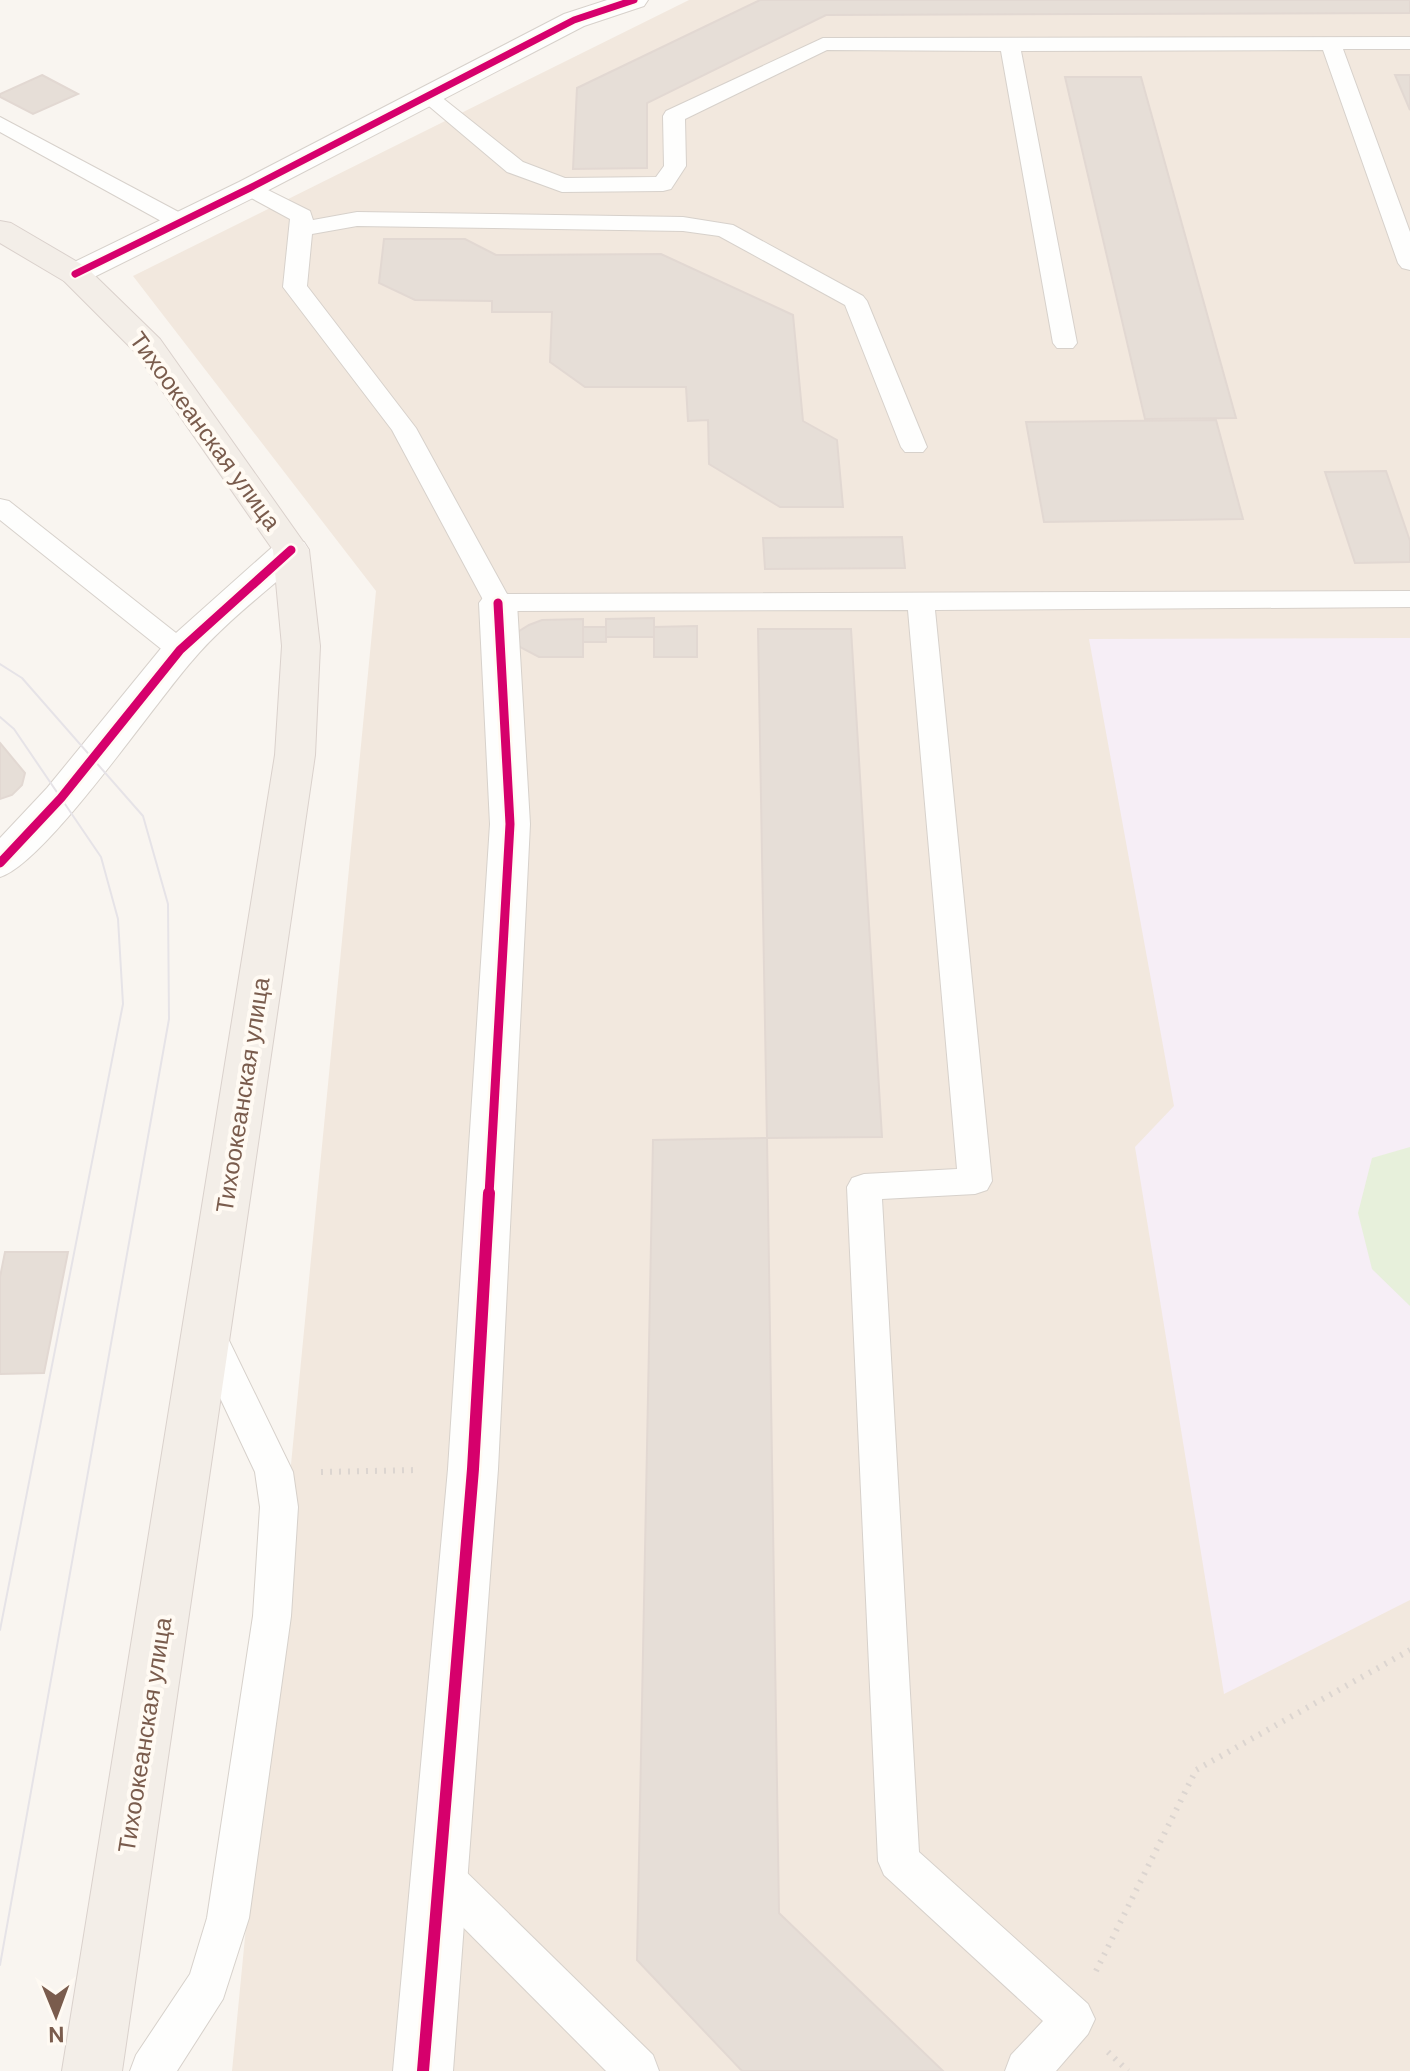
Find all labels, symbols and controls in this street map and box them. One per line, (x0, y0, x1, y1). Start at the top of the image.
street label: Тихоокеанская улица (123, 325, 288, 537)
street label: Тихоокеанская улица (209, 974, 277, 1215)
street label: Тихоокеанская улица (111, 1614, 179, 1855)
north arrow (16, 1975, 96, 2055)
text: N (48, 2020, 65, 2049)

